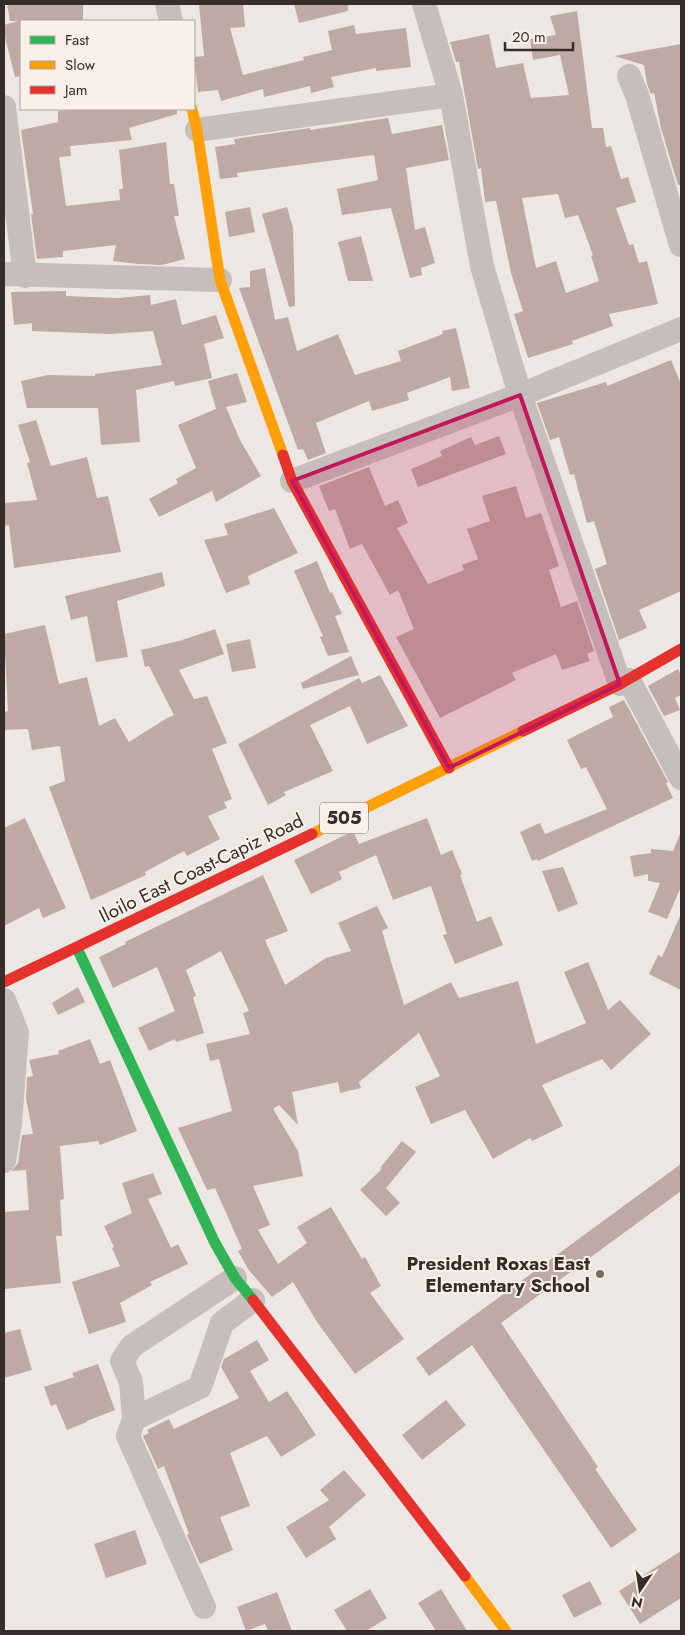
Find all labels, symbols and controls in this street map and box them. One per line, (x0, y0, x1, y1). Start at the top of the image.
legend (20, 20, 195, 110)
scale bar (505, 20, 572, 52)
text: 20 m (512, 26, 546, 48)
text: Fast (65, 29, 89, 51)
text: Slow (65, 54, 96, 76)
text: Jam (63, 79, 88, 101)
road number: 505 (320, 802, 368, 834)
street label: Iloilo East Coast-Capiz Road (94, 807, 308, 929)
place label: President Roxas East Elementary School (407, 1250, 590, 1299)
marker: President Roxas East Elementary School (594, 1268, 606, 1280)
north arrow (615, 1565, 665, 1615)
text: N (629, 1592, 645, 1614)

